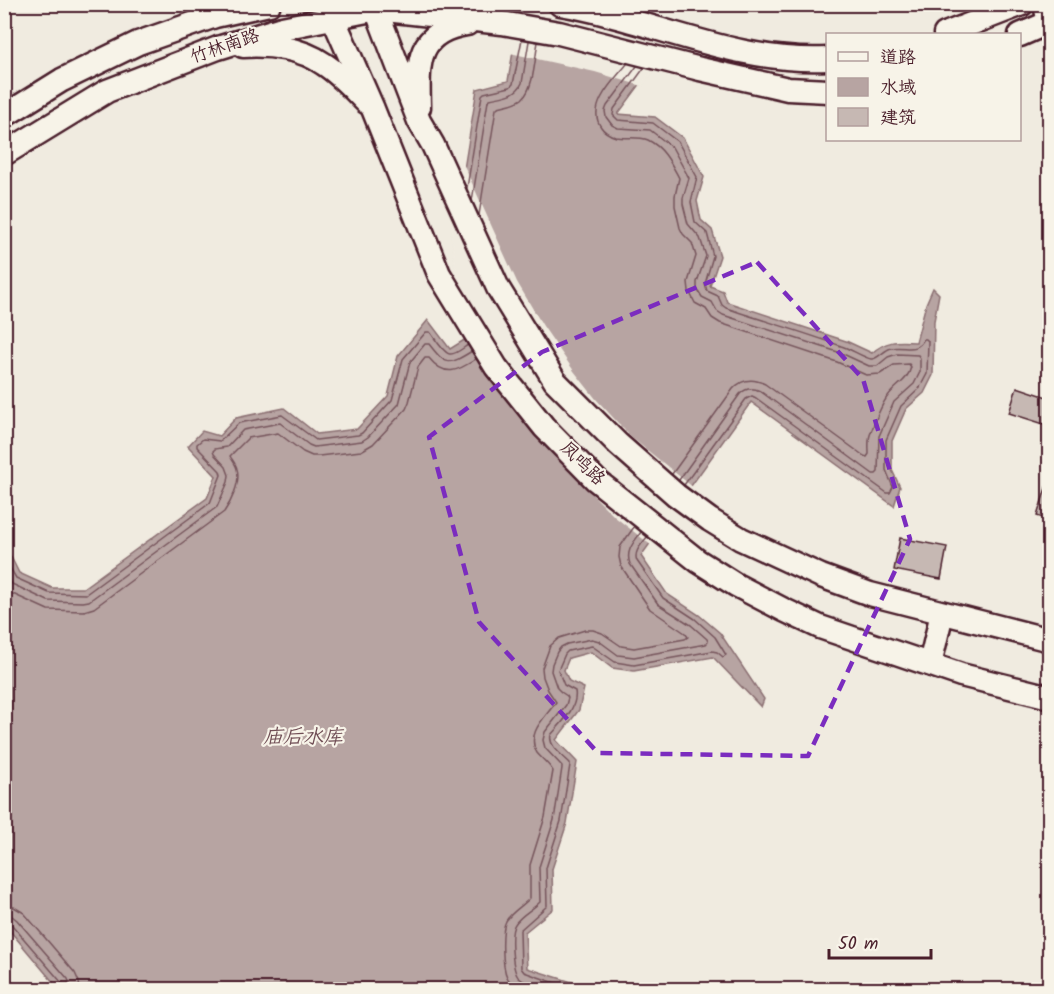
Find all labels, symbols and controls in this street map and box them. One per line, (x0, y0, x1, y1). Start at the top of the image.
street label: 竹林南路 (186, 22, 264, 72)
legend (826, 33, 1021, 141)
text: 道路 (880, 44, 916, 73)
text: 水域 (880, 74, 916, 103)
text: 建筑 (880, 104, 916, 133)
street label: 凤鸣路 (553, 435, 611, 493)
water label: 庙后水库 (263, 722, 345, 754)
scale bar (829, 922, 931, 960)
text: 50 m (838, 930, 878, 959)

